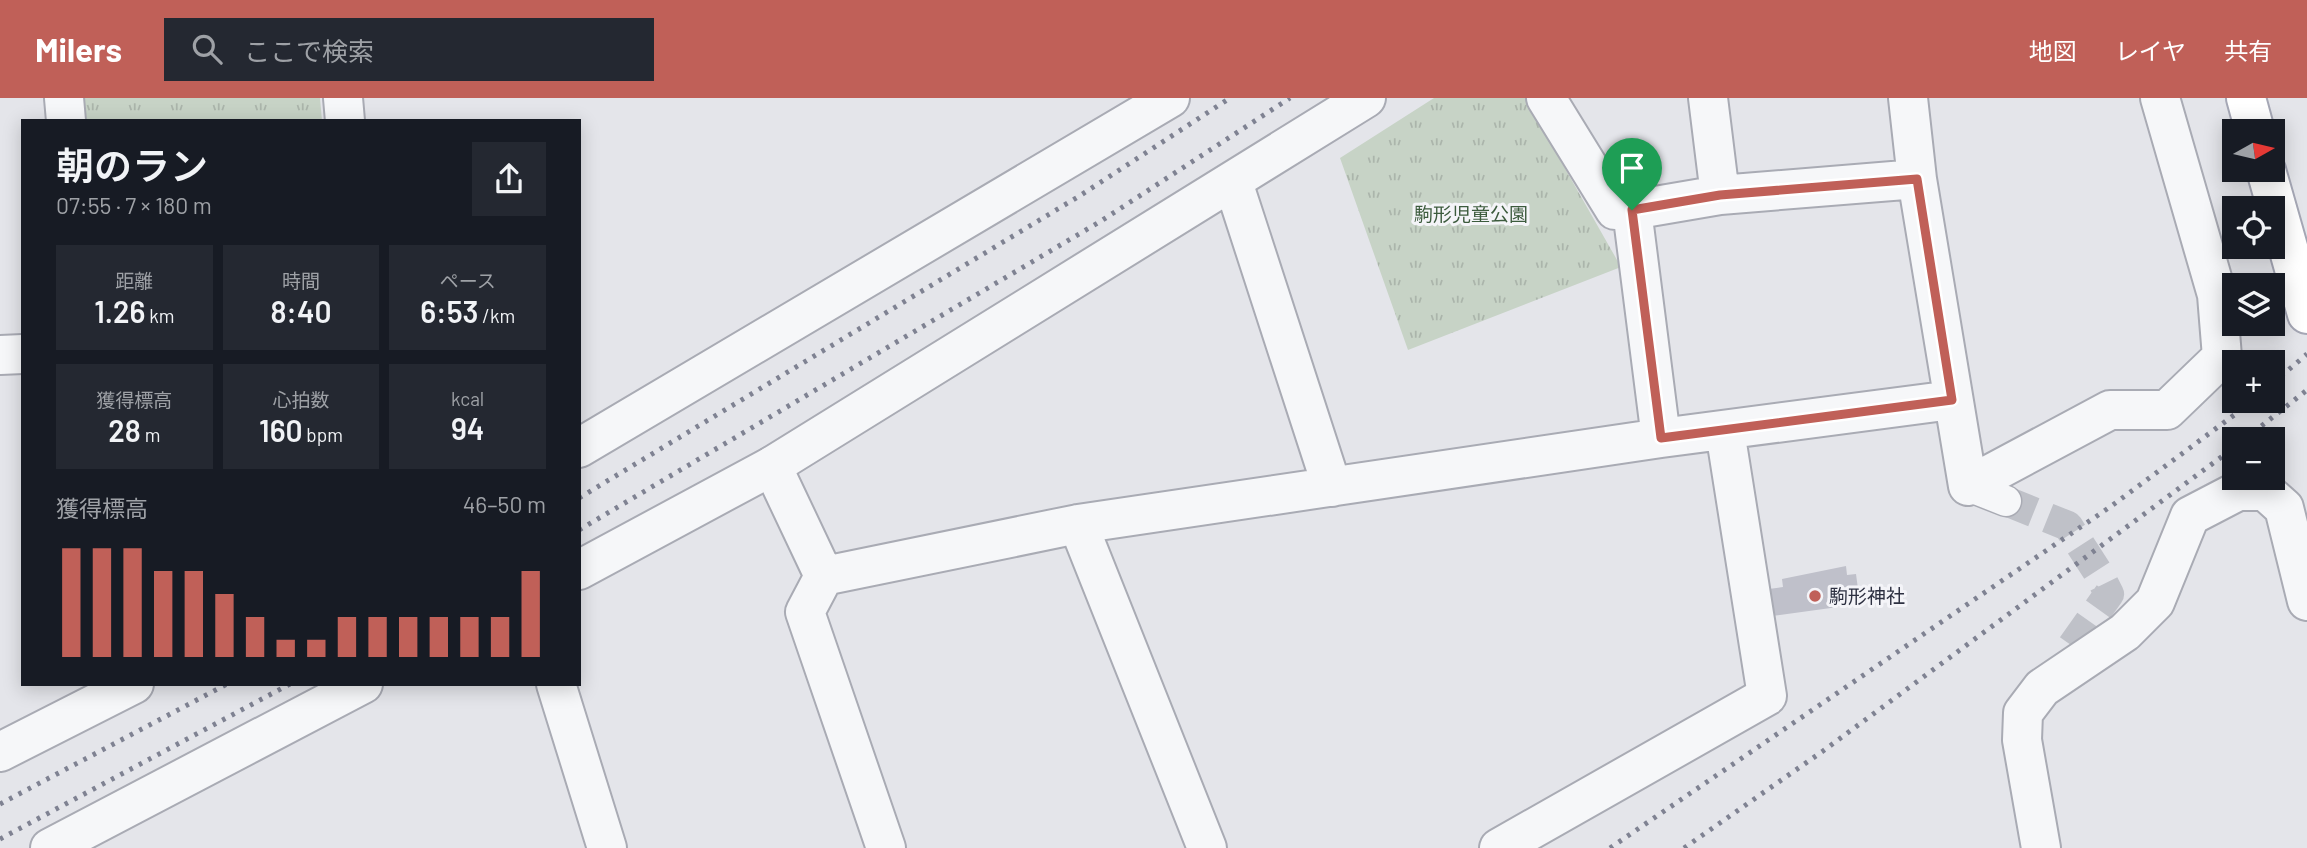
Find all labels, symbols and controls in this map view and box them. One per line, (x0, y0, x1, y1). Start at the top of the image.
search box (164, 18, 654, 81)
text: Milers (35, 29, 122, 69)
icon: search (188, 30, 226, 68)
text: ここで検索 (244, 35, 374, 66)
text: 地図 (2029, 36, 2077, 65)
text: レイヤ (2115, 36, 2186, 65)
text: 共有 (2224, 36, 2272, 65)
north arrow (2222, 119, 2286, 182)
map controls (2222, 119, 2285, 490)
pin (1602, 138, 1662, 210)
text: 朝のラン (56, 142, 208, 188)
button: share (472, 142, 546, 216)
icon: arrive (1613, 149, 1651, 187)
text: 07:55 · 7 × 180 m (56, 191, 212, 219)
button: locate (2222, 196, 2285, 259)
park label: 駒形児童公園 (1414, 202, 1528, 225)
text: 距離 (115, 269, 153, 292)
text: 時間 (282, 269, 320, 292)
text: ペース (440, 269, 496, 292)
button: layers (2222, 273, 2285, 336)
text: 1.26 (94, 293, 145, 329)
text: 8:40 (270, 293, 332, 329)
text: 6:53 (420, 293, 479, 329)
text: km (145, 304, 174, 327)
text: /km (479, 304, 515, 327)
button: + (2222, 350, 2285, 413)
text: kcal (451, 387, 484, 410)
text: 獲得標高 (96, 388, 172, 411)
text: 心拍数 (272, 388, 330, 411)
text: 94 (451, 410, 484, 446)
text: 28 (108, 412, 141, 448)
text: 160 (259, 412, 303, 448)
text: m (141, 423, 160, 446)
text: bpm (303, 423, 343, 446)
button: − (2222, 427, 2285, 490)
text: 46–50 m (463, 490, 546, 518)
text: 獲得標高 (56, 494, 148, 522)
place label: 駒形神社 (1829, 584, 1905, 607)
marker: 駒形神社 (1807, 588, 1823, 604)

